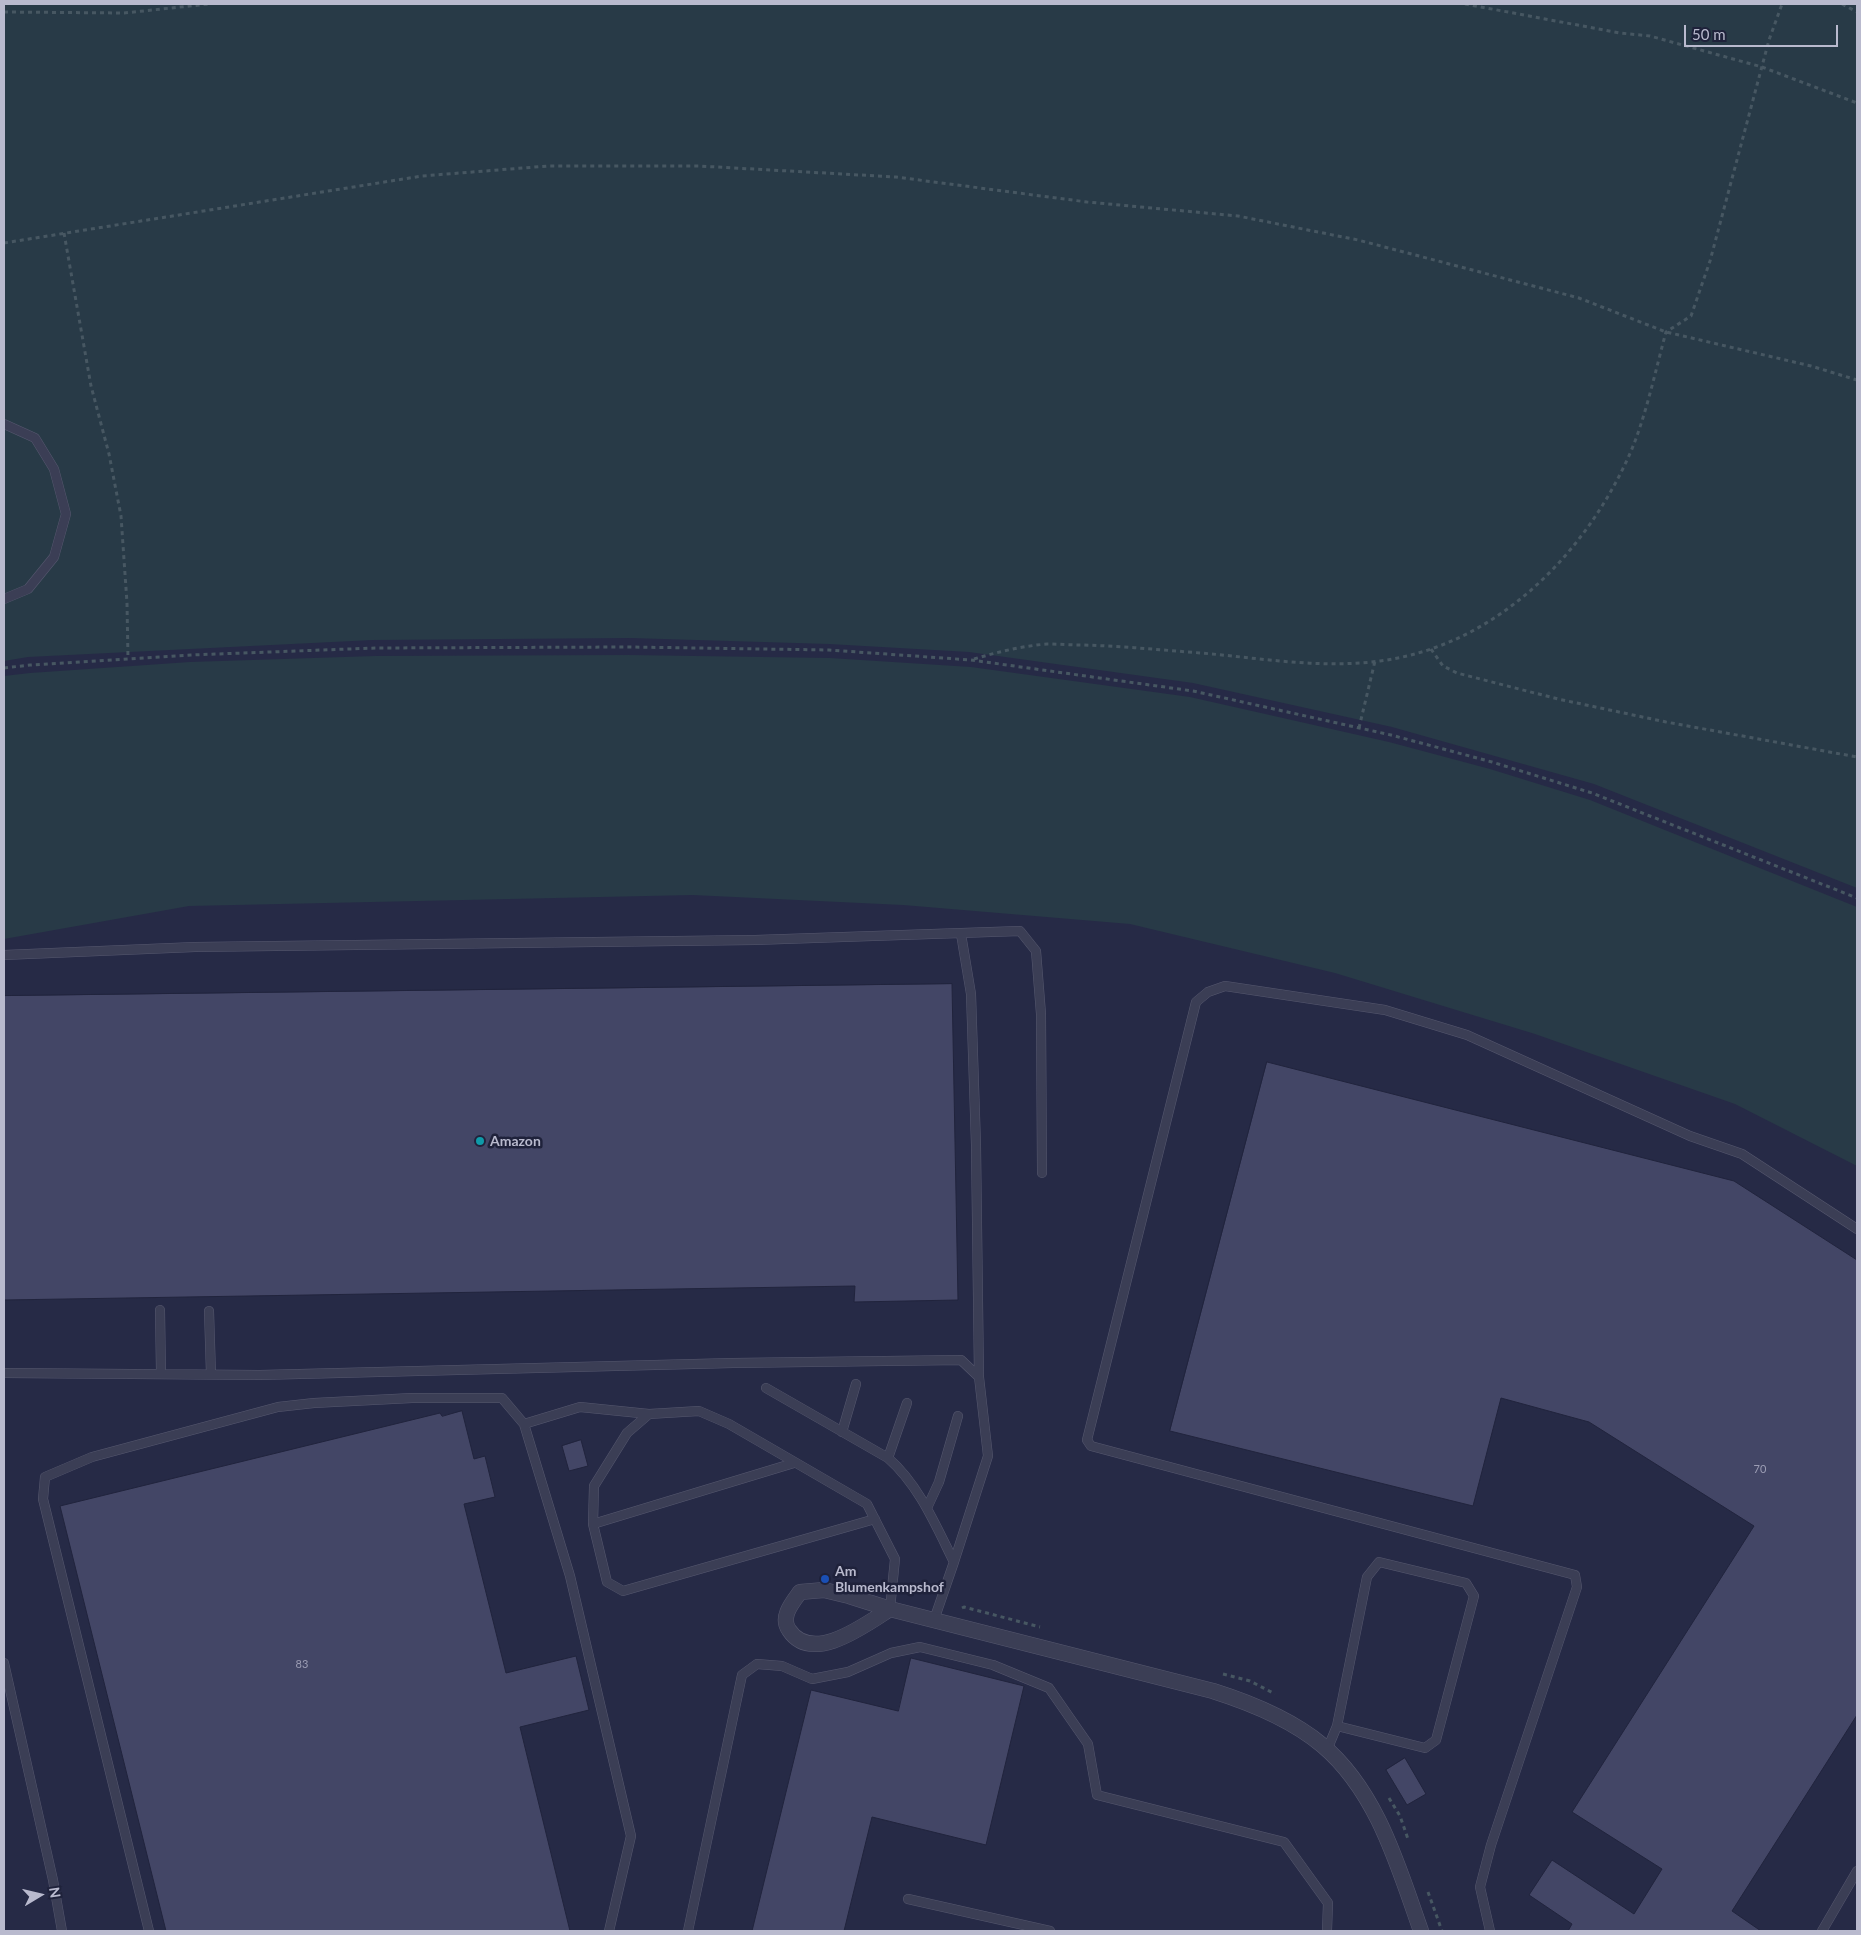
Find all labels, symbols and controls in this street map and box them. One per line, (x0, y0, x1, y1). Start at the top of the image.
scale bar (1686, 15, 1840, 47)
text: 50 m (1692, 25, 1726, 43)
place label: Amazon (490, 1133, 541, 1149)
marker: Amazon (474, 1135, 486, 1147)
house number: 70 (1754, 1462, 1766, 1476)
place label: Am Blumenkampshof (835, 1563, 944, 1595)
marker: Am Blumenkampshof (819, 1573, 831, 1585)
house number: 83 (296, 1657, 308, 1671)
north arrow (15, 1870, 65, 1920)
text: N (46, 1886, 65, 1899)

